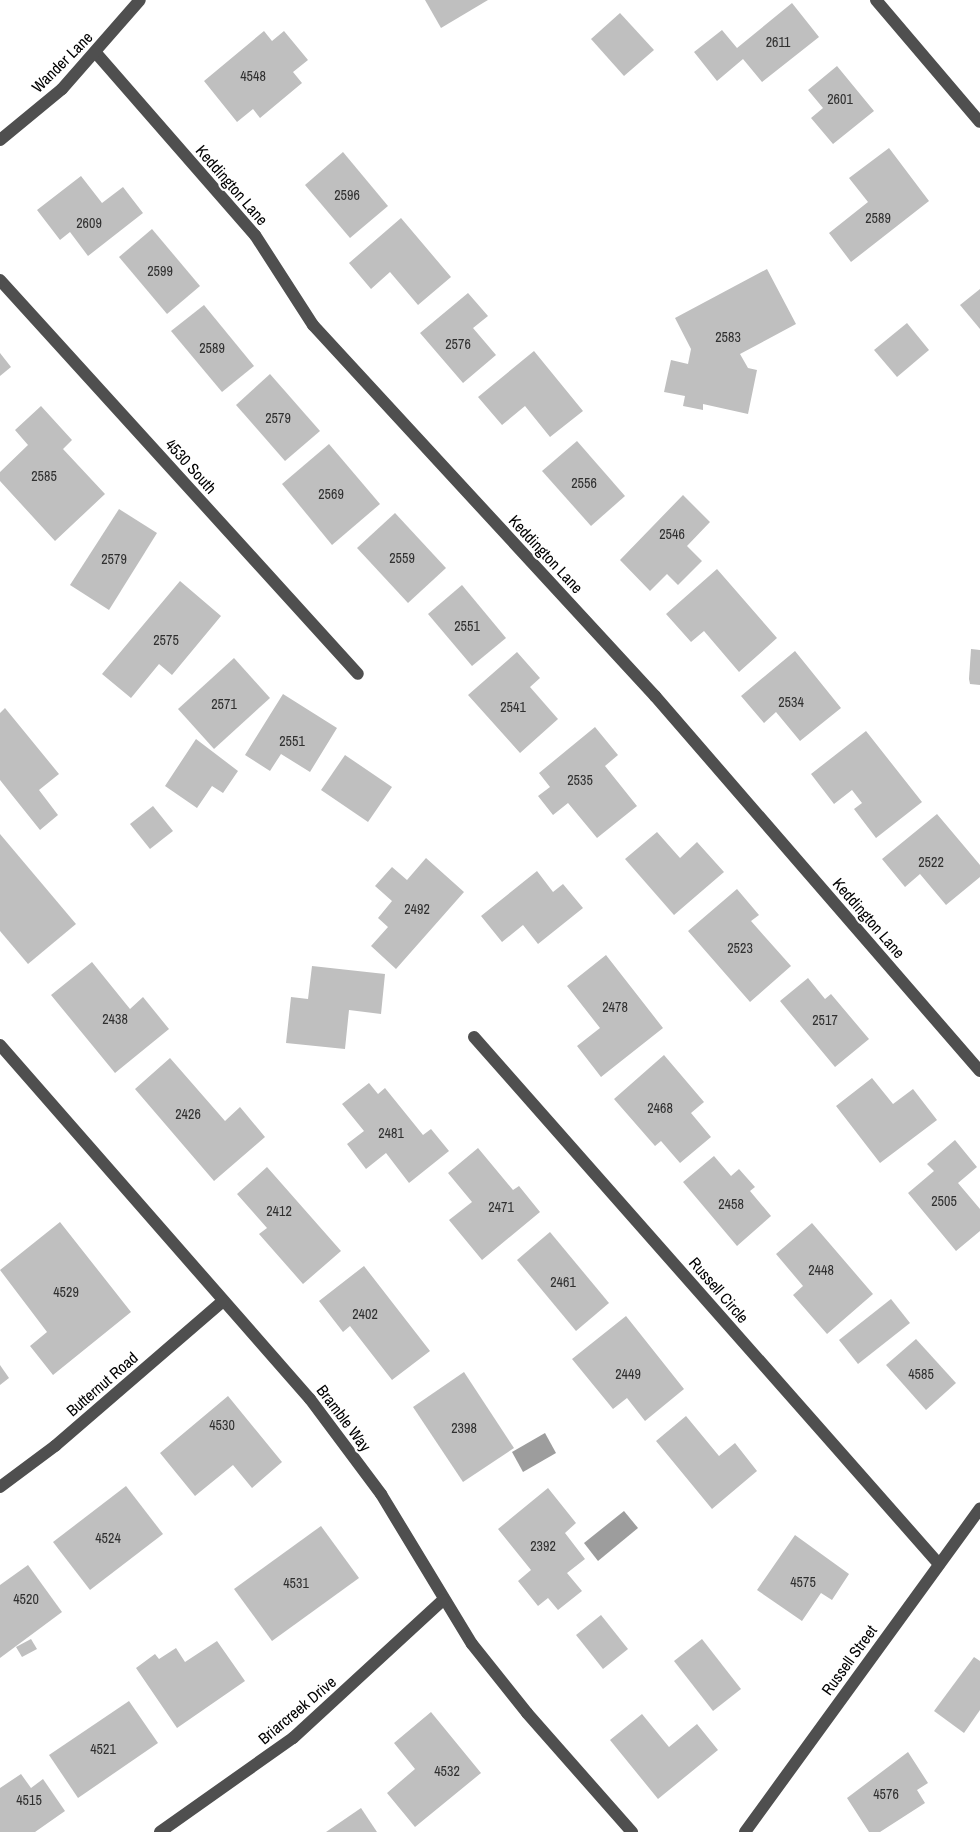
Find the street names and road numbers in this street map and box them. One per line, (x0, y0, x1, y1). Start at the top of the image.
street label: Wander Lane (28, 28, 96, 96)
street label: Keddington Lane (192, 141, 272, 229)
street label: 4530 South (161, 435, 221, 497)
street label: Keddington Lane (505, 511, 587, 597)
street label: Keddington Lane (829, 874, 909, 962)
street label: Russell Circle (685, 1253, 753, 1327)
street label: Butternut Road (62, 1348, 142, 1420)
street label: Bramble Way (313, 1381, 375, 1455)
street label: Russell Street (817, 1621, 881, 1699)
street label: Briarcreek Drive (254, 1672, 340, 1748)

